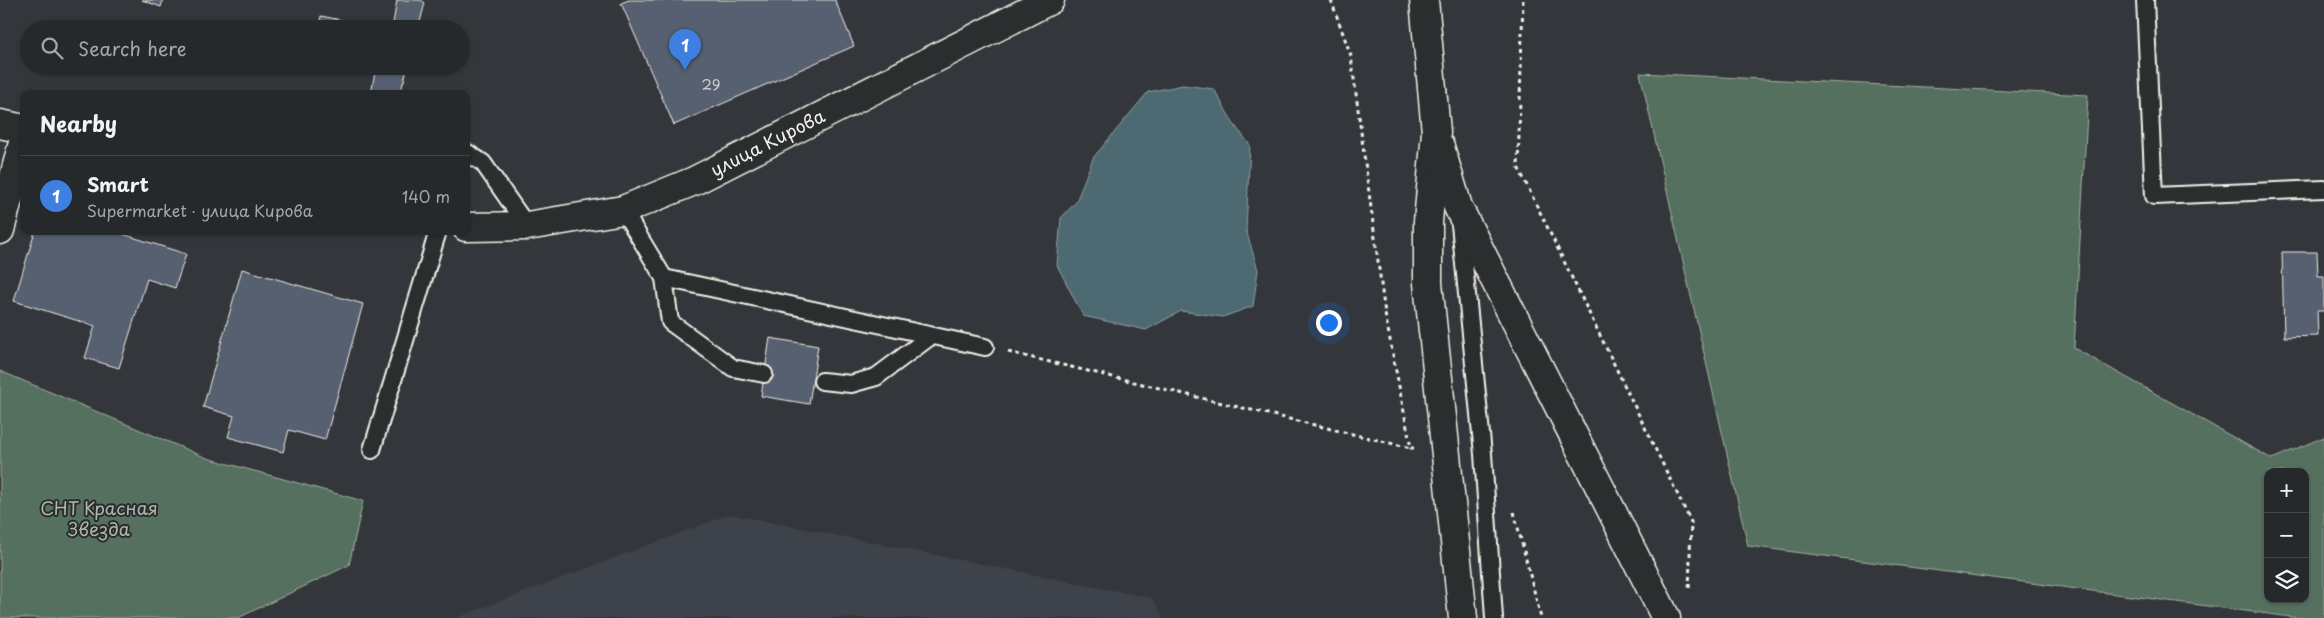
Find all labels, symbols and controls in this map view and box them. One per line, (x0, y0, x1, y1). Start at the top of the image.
search box (20, 20, 470, 75)
pin: 1 (669, 29, 701, 70)
icon: search (38, 34, 66, 62)
text: Search here (78, 34, 187, 62)
house number: 29 (701, 72, 721, 95)
street label: улица Кирова (705, 101, 830, 183)
text: Nearby (40, 107, 117, 139)
text: Smart (87, 170, 149, 198)
text: 1 (52, 184, 60, 208)
text: 140 m (402, 184, 450, 208)
text: Supermarket · улица Кирова (87, 198, 313, 222)
your location (1316, 310, 1342, 336)
map controls (2264, 468, 2309, 603)
button: + (2264, 468, 2309, 513)
park label: СНТ Красная Звезда (40, 494, 158, 542)
button: − (2264, 513, 2309, 558)
button: layers (2264, 558, 2309, 603)

